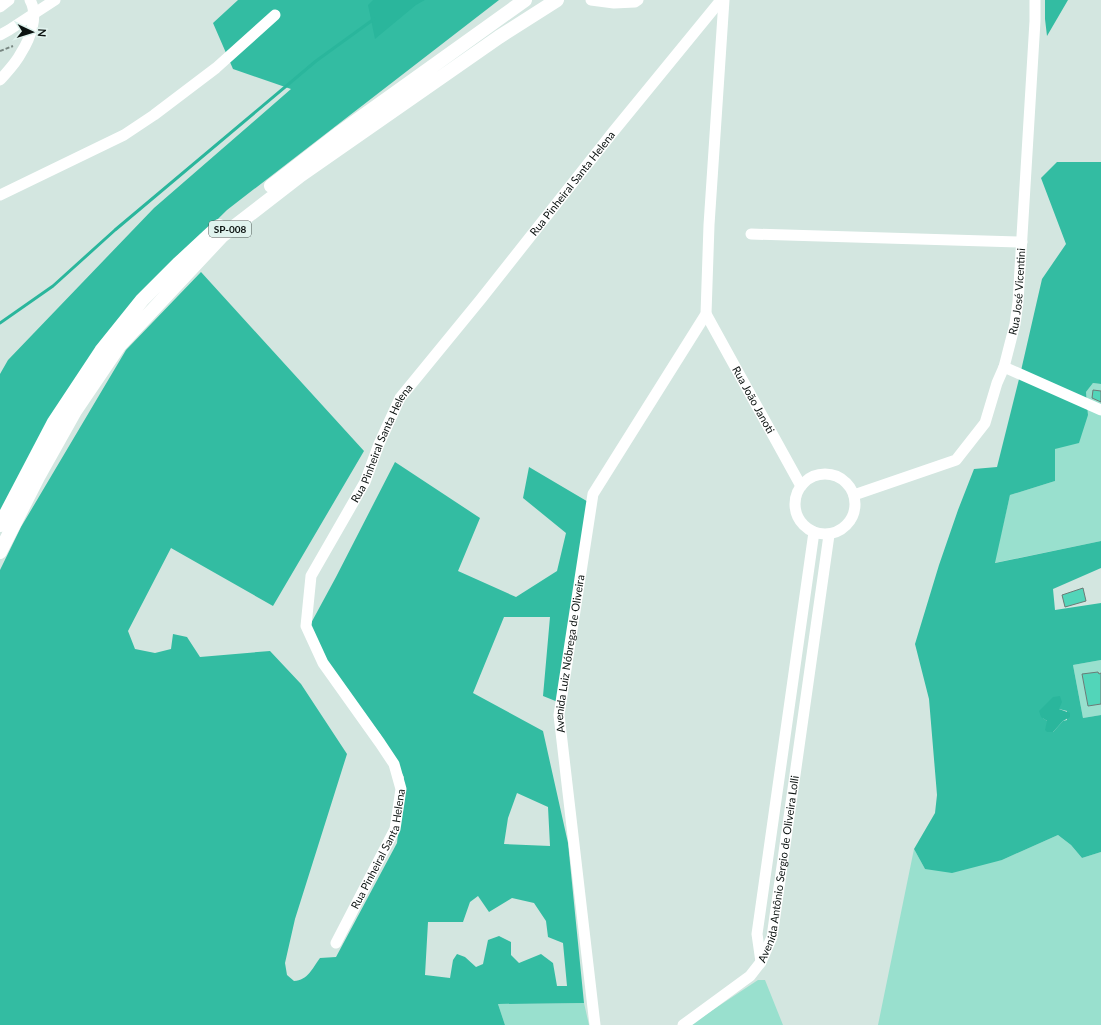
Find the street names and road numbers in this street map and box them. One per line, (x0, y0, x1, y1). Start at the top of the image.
street label: Rua Pinheiral Santa Helena (527, 128, 617, 238)
road number: SP-008 (209, 221, 251, 237)
street label: Rua José Vicentini (1005, 247, 1027, 336)
street label: Rua João Janoti (730, 364, 778, 436)
street label: Rua Pinheiral Santa Helena (348, 381, 415, 504)
street label: Avenida Luiz Nóbrega de Oliveira (552, 574, 587, 734)
street label: Avenida Antônio Sergio de Oliveira Lolli (755, 774, 801, 964)
street label: Rua Pinheiral Santa Helena (348, 788, 407, 911)

